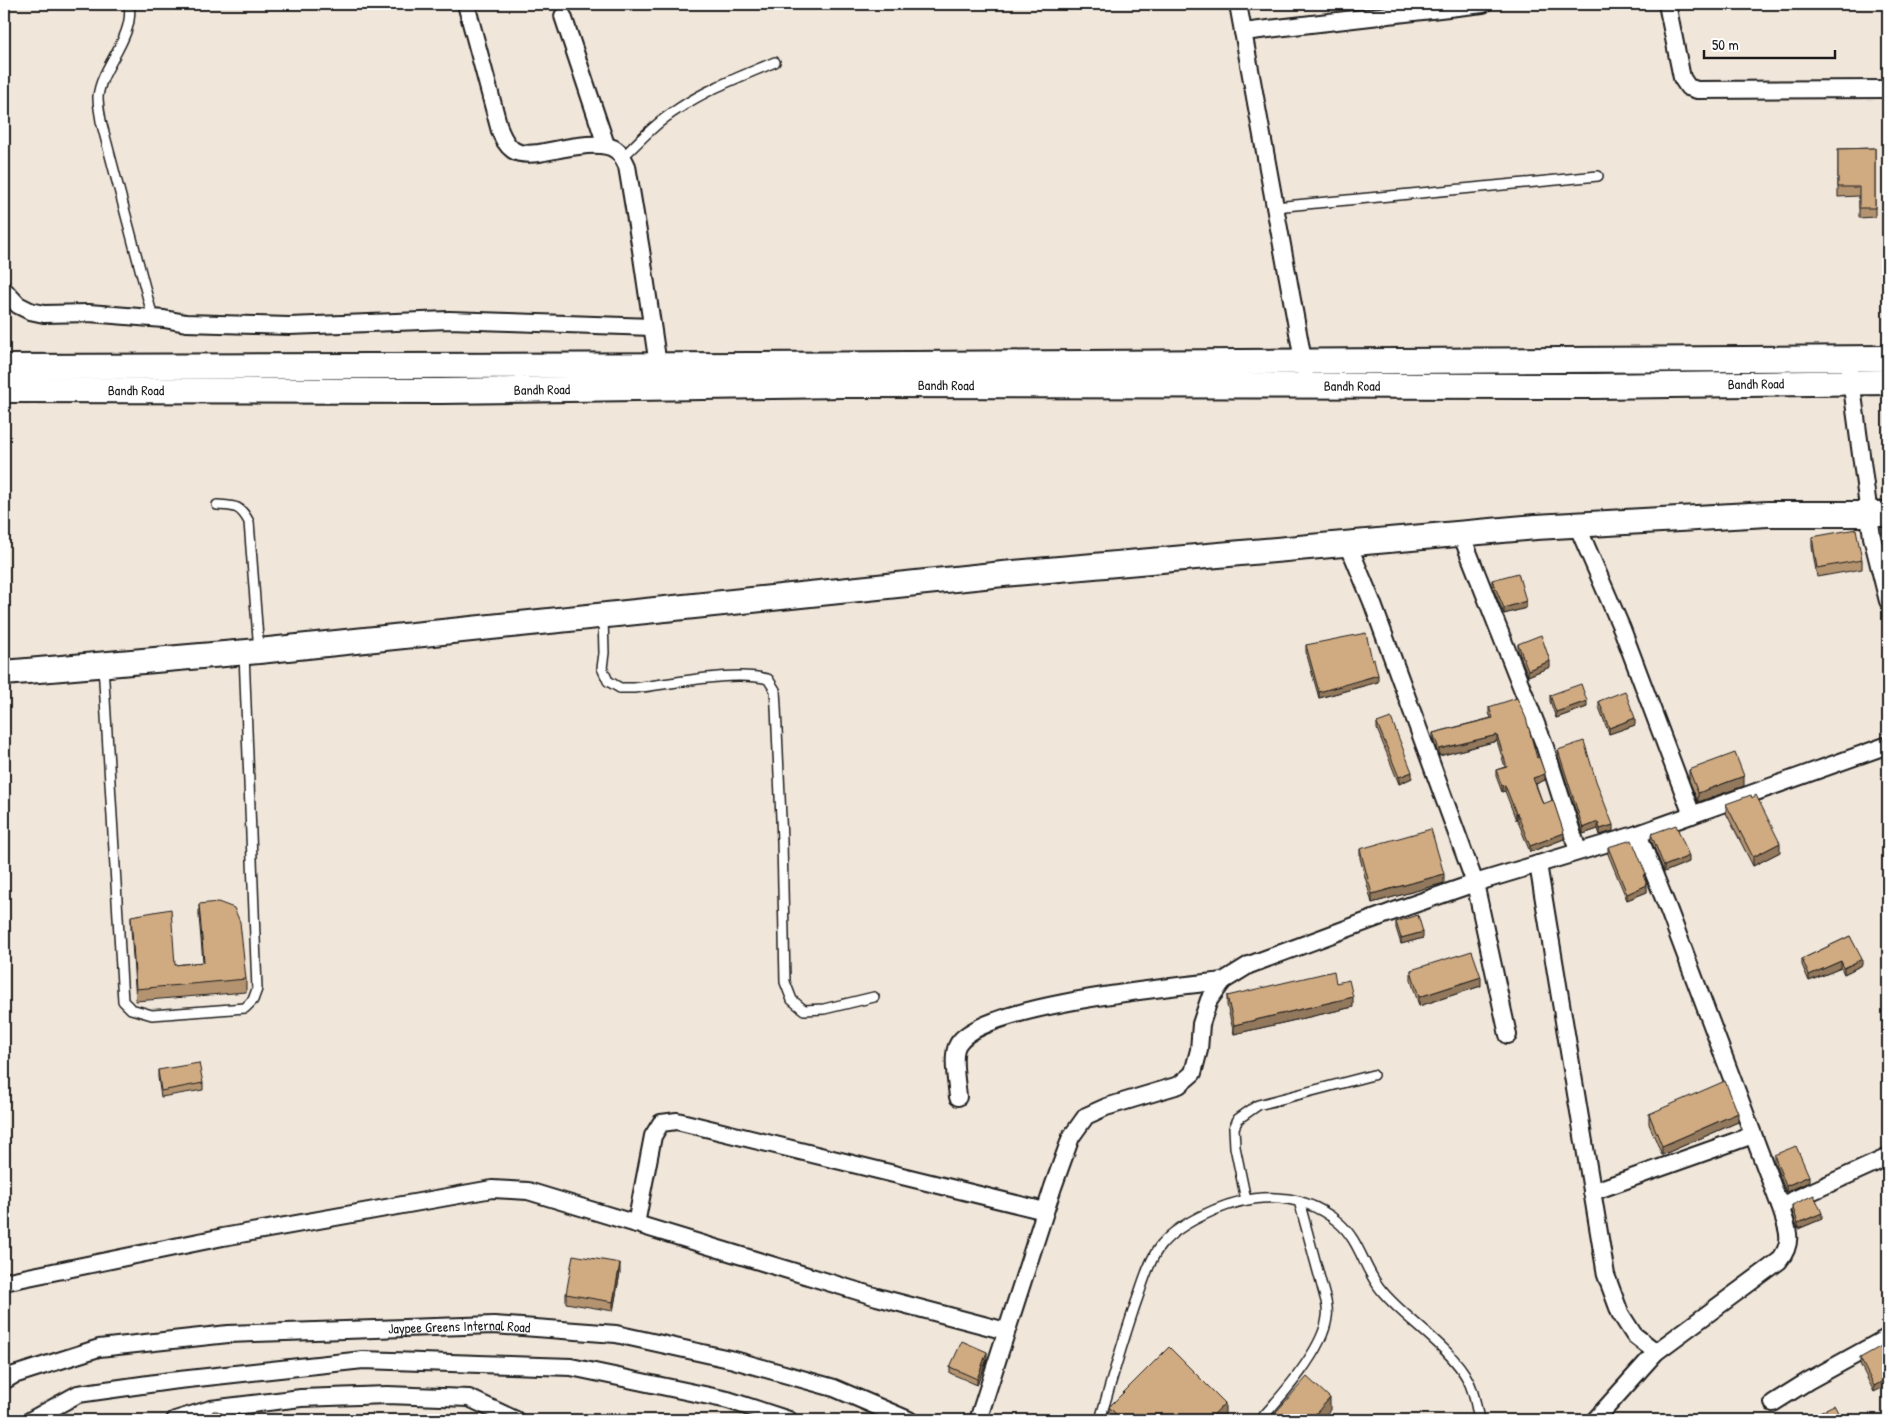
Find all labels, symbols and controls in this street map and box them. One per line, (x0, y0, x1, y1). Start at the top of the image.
scale bar (1704, 28, 1836, 60)
text: 50 m (1712, 34, 1739, 55)
street label: Bandh Road (1728, 373, 1785, 393)
street label: Bandh Road (918, 375, 975, 394)
street label: Bandh Road (1324, 376, 1381, 395)
street label: Bandh Road (514, 379, 571, 399)
street label: Bandh Road (108, 380, 165, 399)
street label: Jaypee Greens Internal Road (388, 1315, 532, 1338)

